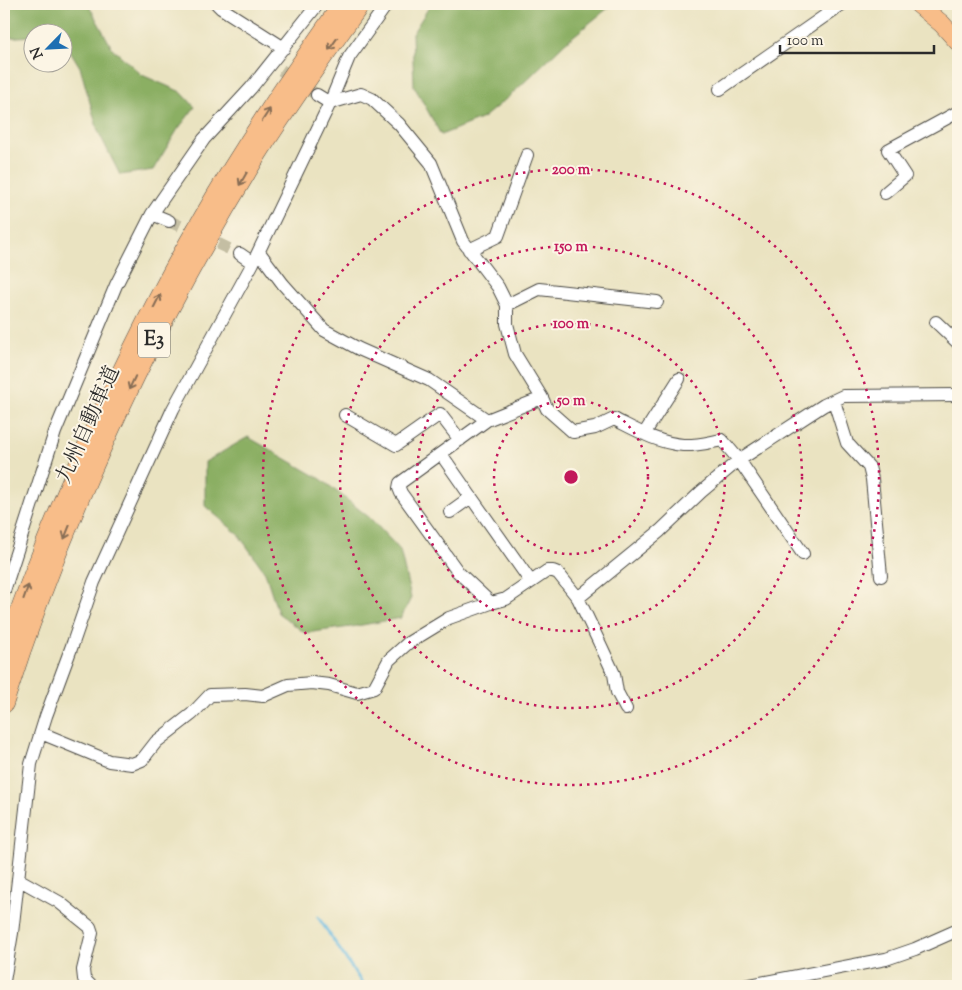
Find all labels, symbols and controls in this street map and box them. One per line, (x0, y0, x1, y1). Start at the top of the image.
north arrow (22, 22, 72, 72)
scale bar (780, 22, 933, 54)
text: 100 m (787, 31, 824, 52)
one-way arrow (328, 36, 338, 50)
text: N (27, 43, 49, 62)
one-way arrow (261, 109, 271, 123)
text: 200 m (552, 160, 591, 181)
one-way arrow (238, 172, 248, 186)
text: 150 m (554, 237, 588, 258)
one-way arrow (152, 293, 162, 308)
text: 100 m (553, 314, 590, 335)
road number: E3 (138, 322, 170, 358)
street label: 九州自動車道 (50, 361, 128, 489)
one-way arrow (127, 375, 137, 390)
text: 50 m (556, 391, 586, 412)
centre of rings (562, 468, 580, 486)
one-way arrow (61, 524, 71, 539)
one-way arrow (22, 585, 31, 601)

